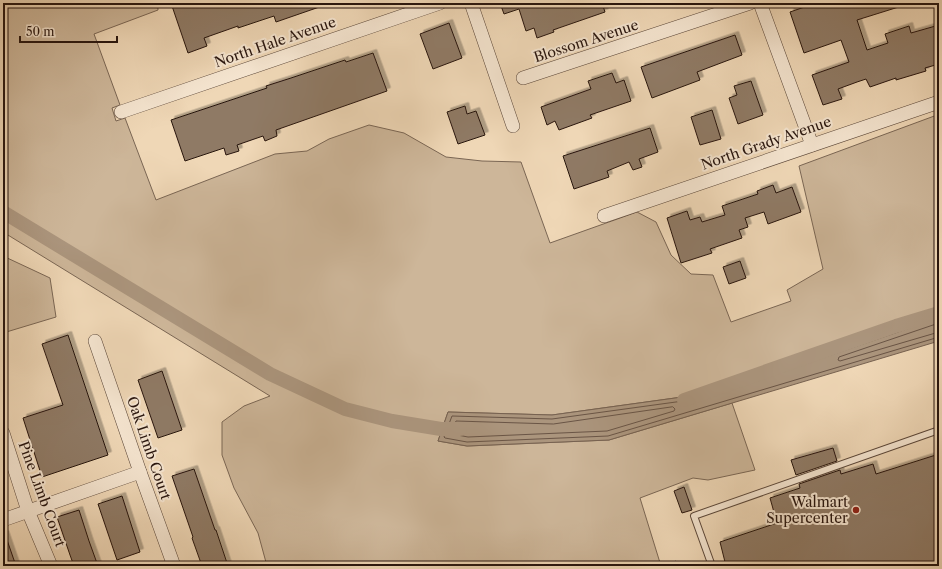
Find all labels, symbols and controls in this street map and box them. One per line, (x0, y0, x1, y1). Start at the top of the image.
street label: North Hale Avenue (212, 13, 338, 71)
street label: Blossom Avenue (531, 16, 641, 66)
scale bar (20, 18, 117, 44)
text: 50 m (26, 24, 55, 39)
street label: North Grady Avenue (699, 112, 834, 174)
street label: Oak Limb Court (123, 394, 175, 502)
street label: Pine Limb Court (15, 439, 70, 549)
place label: Walmart Supercenter (766, 493, 848, 527)
marker: Walmart Supercenter (851, 505, 861, 515)

